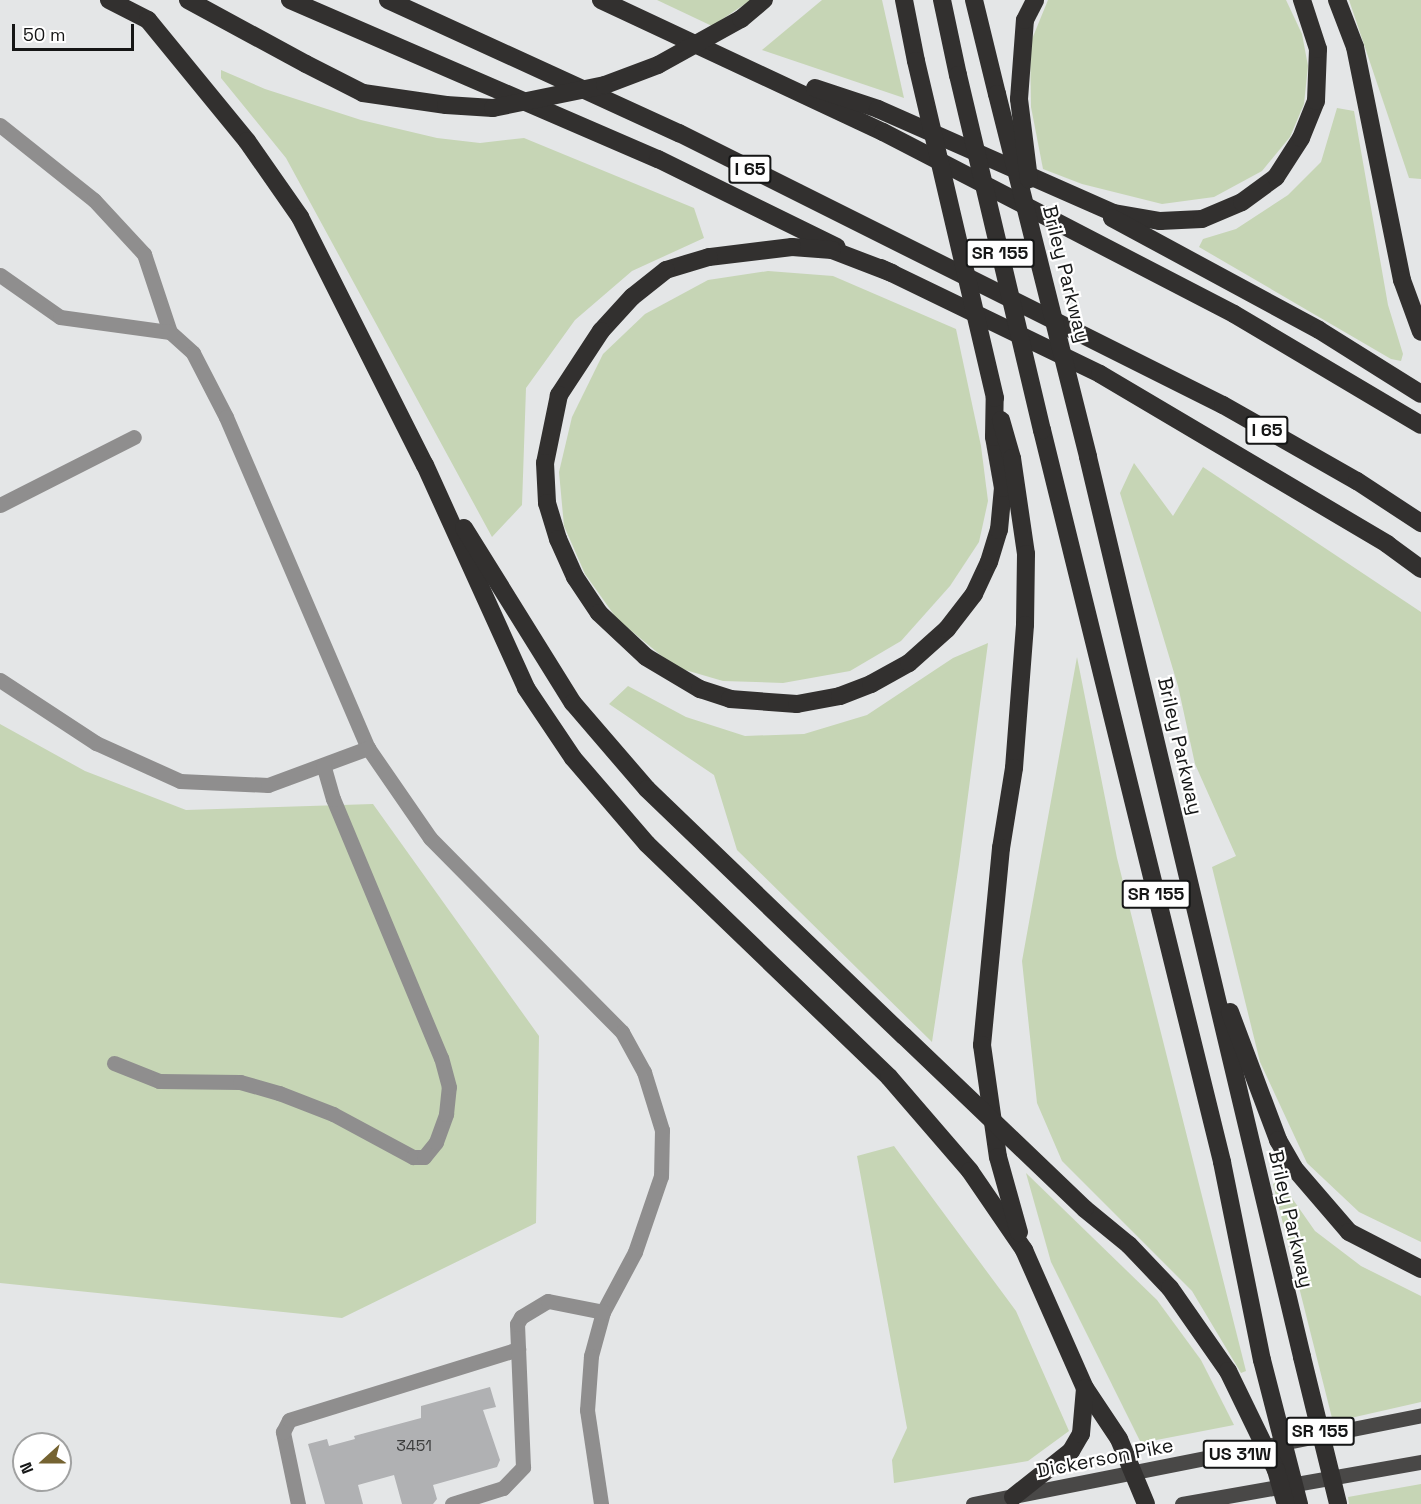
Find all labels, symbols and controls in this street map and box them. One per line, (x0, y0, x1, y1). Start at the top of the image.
scale bar (15, 12, 136, 50)
text: 50 m (23, 23, 65, 46)
road number: I 65 (728, 154, 772, 184)
street label: Briley Parkway (1037, 203, 1095, 345)
road number: SR 155 (966, 238, 1034, 268)
road number: I 65 (1244, 415, 1290, 445)
street label: Briley Parkway (1152, 675, 1208, 817)
road number: SR 155 (1122, 879, 1190, 909)
street label: Briley Parkway (1263, 1148, 1319, 1290)
road number: SR 155 (1286, 1416, 1354, 1446)
north arrow (12, 1432, 72, 1492)
street label: Dickerson Pike (1035, 1433, 1175, 1483)
house number: 3451 (396, 1436, 432, 1456)
road number: US 31W (1202, 1439, 1278, 1469)
text: N (15, 1459, 38, 1477)

